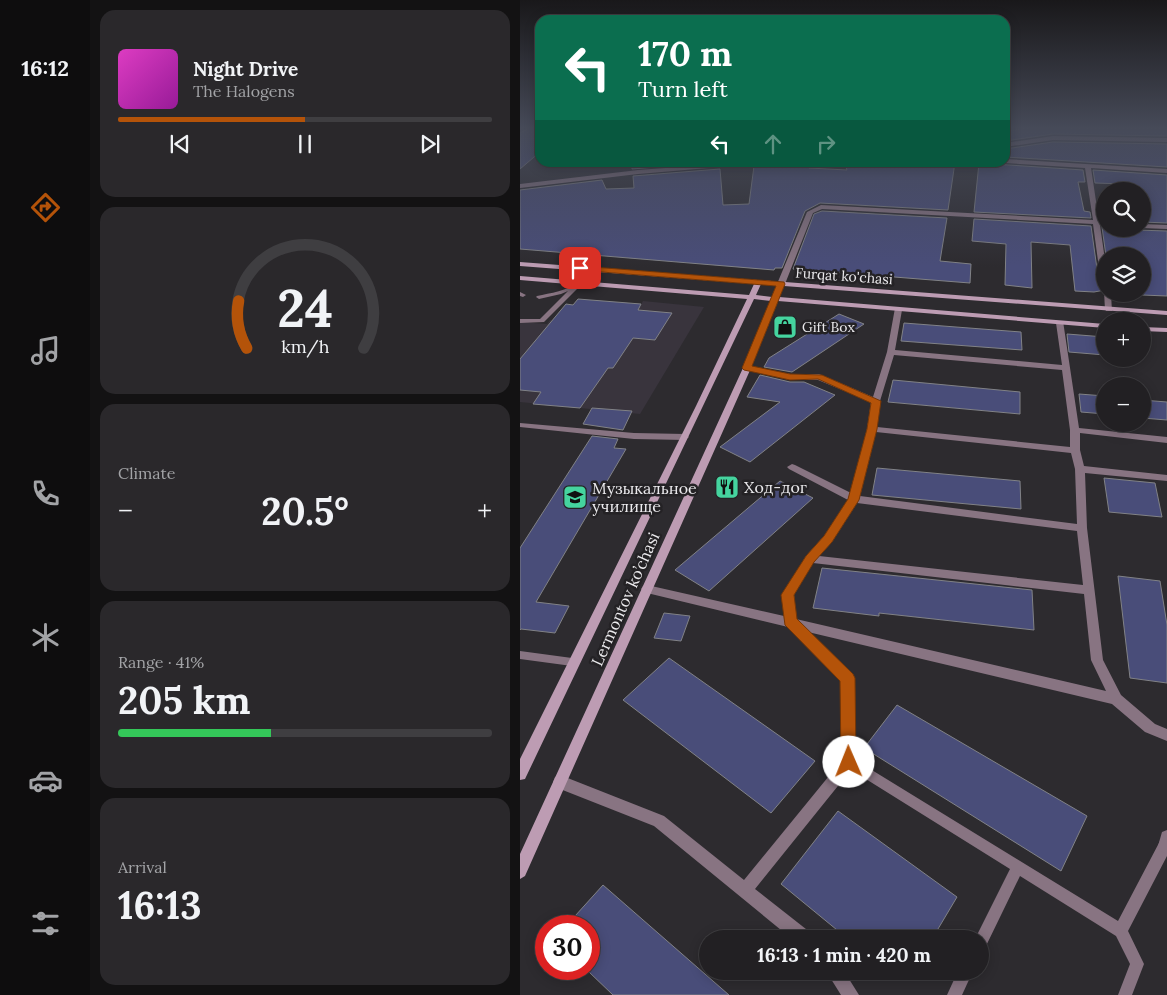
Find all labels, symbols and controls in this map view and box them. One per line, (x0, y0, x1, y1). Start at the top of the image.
text: 170 m (638, 31, 732, 76)
icon: left (555, 35, 620, 100)
text: 16:12 (21, 54, 69, 82)
text: Night Drive (193, 57, 298, 81)
text: Turn left (638, 75, 728, 103)
text: The Halogens (193, 81, 295, 101)
icon: previous (166, 130, 194, 158)
icon: pause (291, 130, 319, 158)
icon: next (416, 130, 444, 158)
icon: left (706, 130, 734, 158)
icon: ahead (759, 130, 787, 158)
icon: right (812, 130, 840, 158)
map controls (1096, 182, 1151, 432)
button: search (1096, 182, 1151, 237)
icon: directions (28, 190, 63, 225)
pin (559, 247, 601, 289)
button: layers (1096, 247, 1151, 302)
icon: arrive (566, 254, 594, 282)
street label: Furqat ko'chasi (795, 264, 893, 288)
text: 24 (277, 275, 333, 341)
button: + (1096, 312, 1151, 367)
shop icon: Gift Box (772, 314, 798, 340)
place label: Gift Box (802, 318, 855, 336)
icon: music (28, 333, 63, 368)
text: km/h (281, 335, 329, 358)
button: − (1096, 377, 1151, 432)
text: Climate (118, 463, 175, 483)
restaurant icon: Ход-дог (714, 474, 740, 500)
icon: phone (28, 476, 63, 511)
place label: Ход-дог (744, 477, 807, 497)
place label: Музыкальное училище (592, 478, 697, 516)
school or university icon: Музыкальное училище (562, 484, 588, 510)
text: 20.5° (261, 487, 349, 535)
text: − (118, 493, 133, 529)
text: + (477, 493, 492, 529)
street label: Lermontov ko’chasi (587, 529, 663, 669)
icon: climate (28, 620, 63, 655)
text: Range · 41% (118, 652, 204, 672)
text: 205 km (118, 676, 250, 724)
position arrow (822, 735, 874, 787)
icon: car (28, 763, 63, 798)
text: Arrival (118, 857, 167, 877)
text: 16:13 (118, 881, 202, 929)
icon: filters (28, 906, 63, 941)
speed limit sign: 30 (535, 915, 600, 980)
text: 16:13 · 1 min · 420 m (757, 943, 931, 967)

